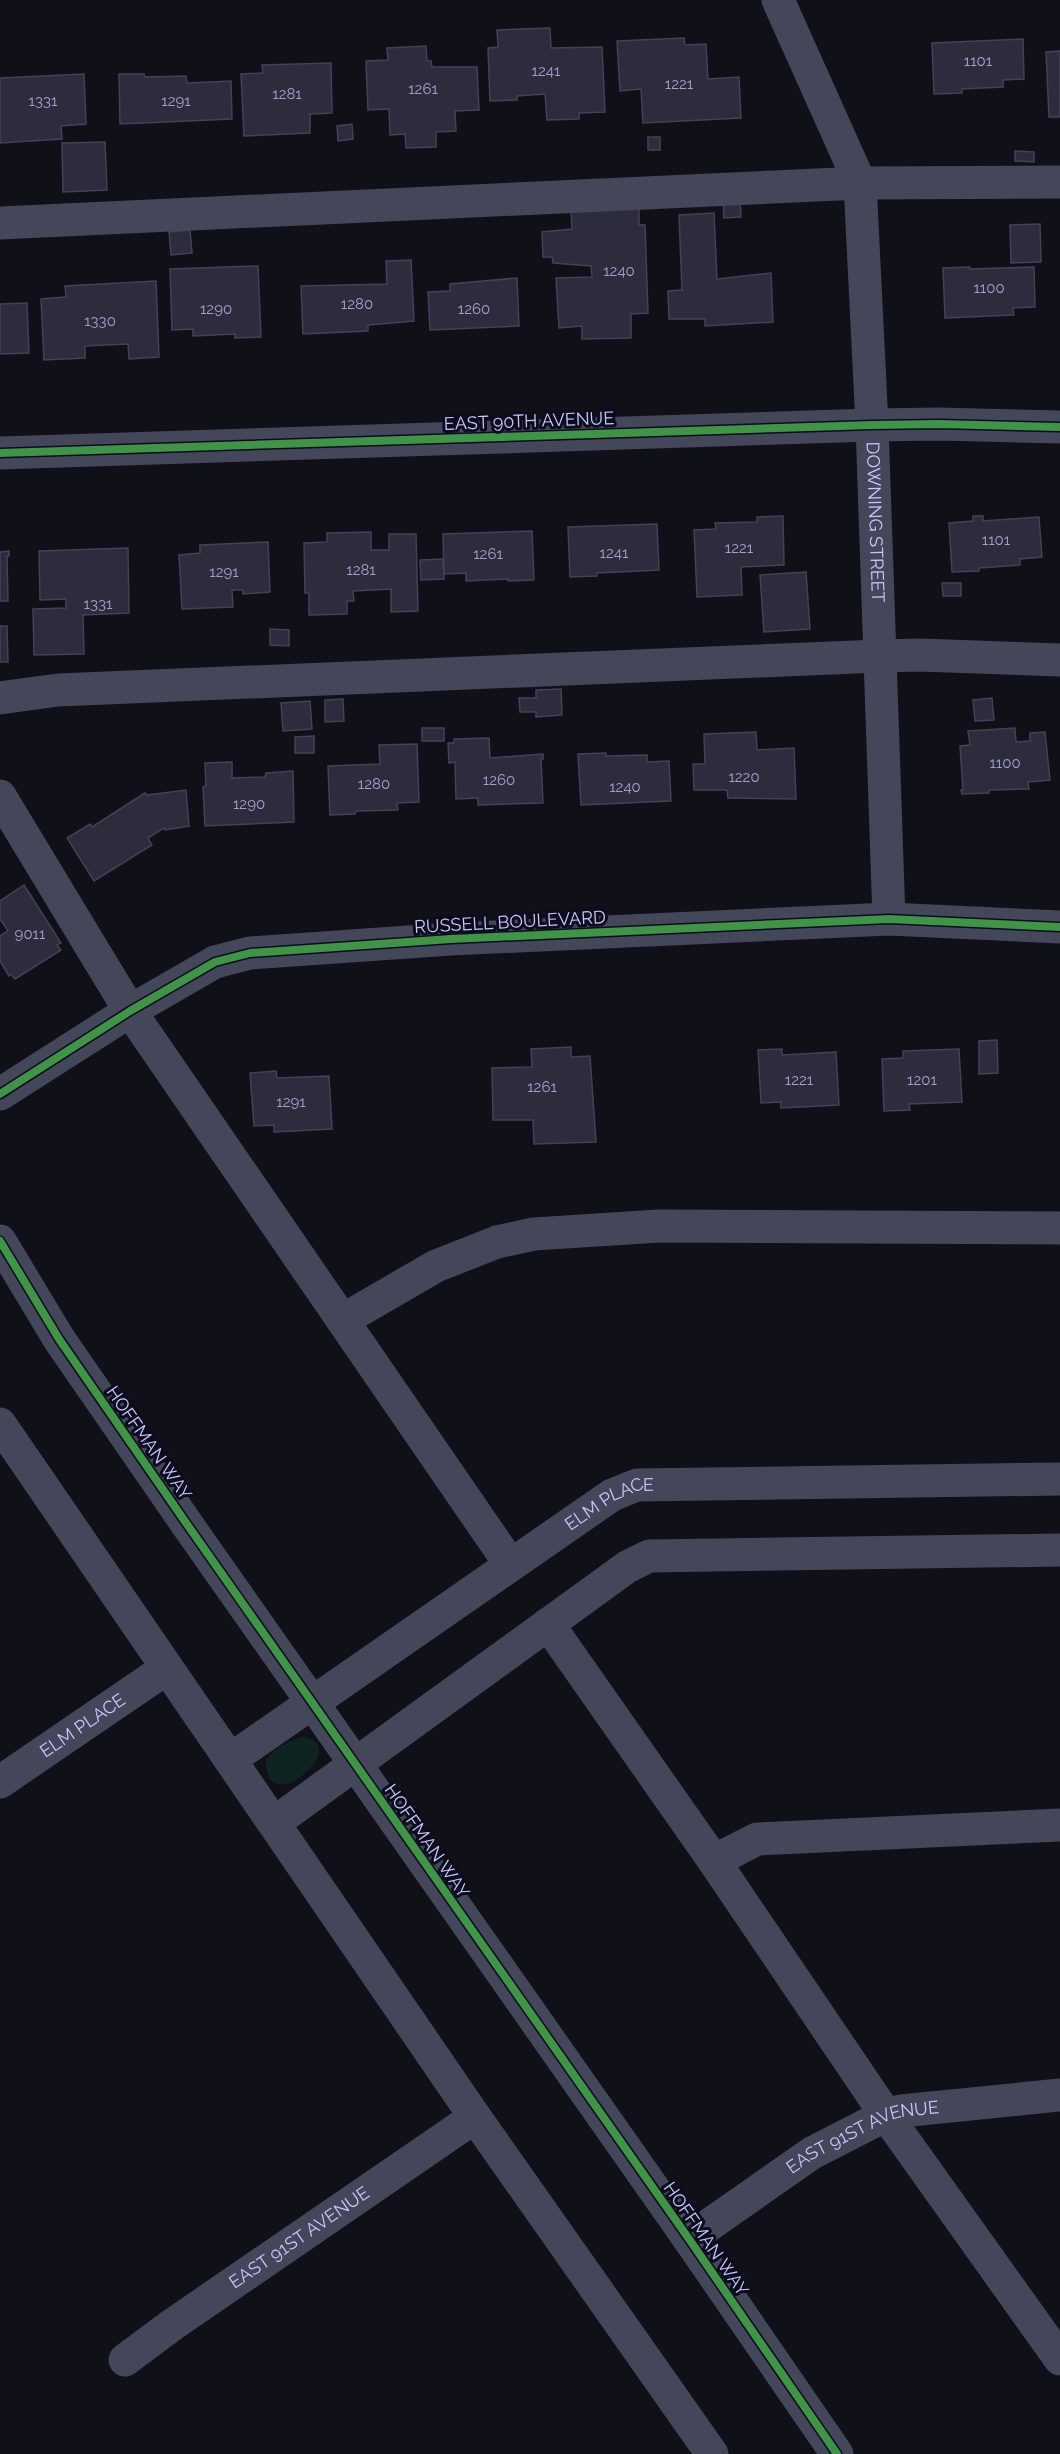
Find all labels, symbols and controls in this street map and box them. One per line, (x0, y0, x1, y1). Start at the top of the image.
house number: 1101 (964, 52, 993, 70)
house number: 1241 (532, 62, 561, 80)
house number: 1221 (665, 75, 694, 93)
house number: 1261 (408, 80, 438, 98)
house number: 1281 (272, 85, 302, 103)
house number: 1331 (29, 92, 58, 110)
house number: 1291 (161, 92, 191, 110)
house number: 1240 (603, 262, 635, 280)
house number: 1100 (973, 279, 1005, 297)
house number: 1280 (341, 295, 373, 313)
house number: 1290 (200, 300, 232, 318)
house number: 1260 (458, 300, 490, 318)
house number: 1330 (84, 312, 116, 330)
street label: EAST 90TH AVENUE (443, 407, 615, 434)
street label: DOWNING STREET (863, 441, 889, 603)
house number: 1101 (982, 531, 1011, 549)
house number: 1221 (725, 539, 754, 557)
house number: 1241 (600, 544, 629, 562)
house number: 1261 (473, 545, 503, 563)
house number: 1281 (346, 561, 376, 579)
house number: 1291 (209, 563, 239, 581)
house number: 1331 (84, 595, 113, 613)
house number: 1100 (989, 754, 1021, 772)
house number: 1220 (728, 768, 760, 786)
house number: 1260 (483, 771, 515, 789)
house number: 1280 (358, 775, 390, 793)
house number: 1240 (609, 778, 641, 796)
house number: 1290 (233, 795, 265, 813)
street label: RUSSELL BOULEVARD (414, 906, 606, 937)
house number: 9011 (15, 925, 46, 943)
house number: 1221 (785, 1071, 814, 1089)
house number: 1201 (907, 1071, 937, 1089)
house number: 1261 (527, 1078, 557, 1096)
house number: 1291 (276, 1093, 306, 1111)
street label: HOFFMAN WAY (102, 1382, 197, 1504)
street label: ELM PLACE (561, 1473, 654, 1534)
street label: ELM PLACE (36, 1689, 129, 1762)
street label: HOFFMAN WAY (380, 1780, 475, 1902)
street label: EAST 91ST AVENUE (782, 2096, 940, 2178)
street label: HOFFMAN WAY (659, 2178, 754, 2300)
street label: EAST 91ST AVENUE (225, 2182, 373, 2293)

